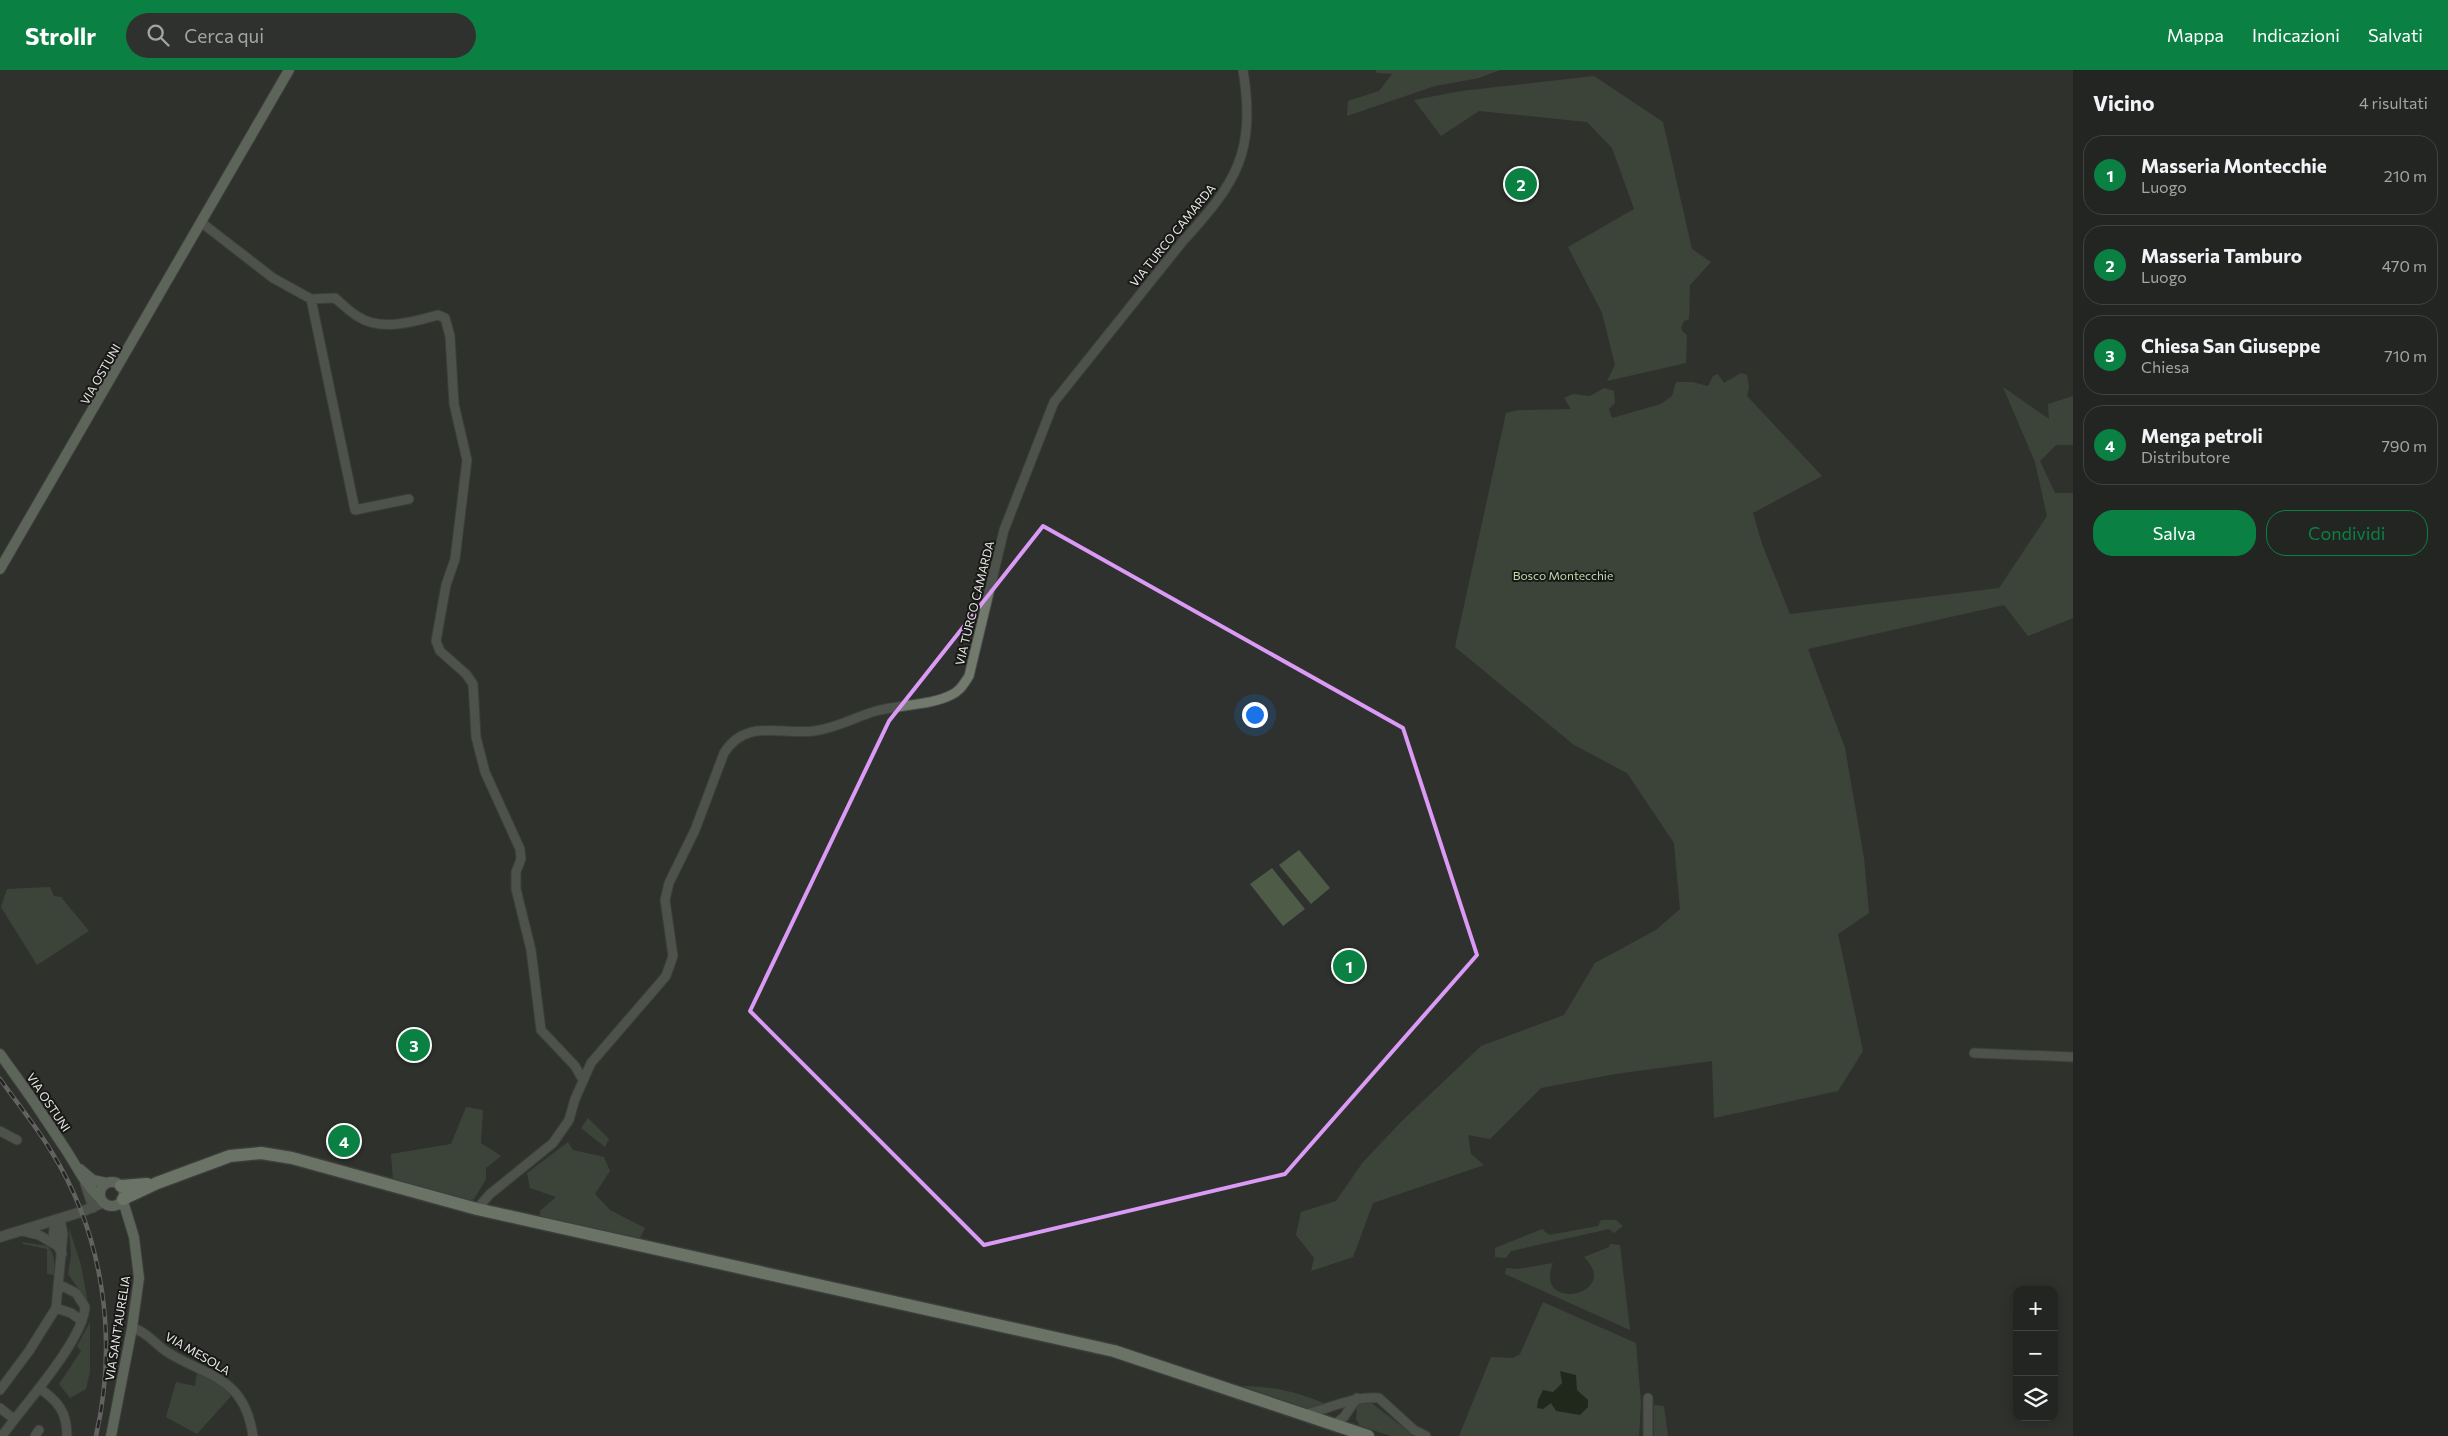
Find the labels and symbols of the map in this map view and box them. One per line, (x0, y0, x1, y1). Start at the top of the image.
pin: 2 (1505, 165, 1537, 203)
street label: VIA TURCO CAMARDA (1126, 181, 1218, 289)
street label: VIA OSTUNI (77, 341, 123, 407)
street label: VIA TURCO CAMARDA (952, 539, 996, 667)
park label: Bosco Montecchie (1513, 568, 1613, 582)
your location (1242, 702, 1268, 728)
pin: 1 (1333, 947, 1365, 985)
pin: 3 (398, 1026, 430, 1064)
street label: VIA OSTUNI (24, 1070, 74, 1134)
pin: 4 (328, 1122, 360, 1160)
street label: VIA SANT'AURELIA (102, 1274, 132, 1382)
street label: VIA MESOLA (163, 1329, 233, 1377)

